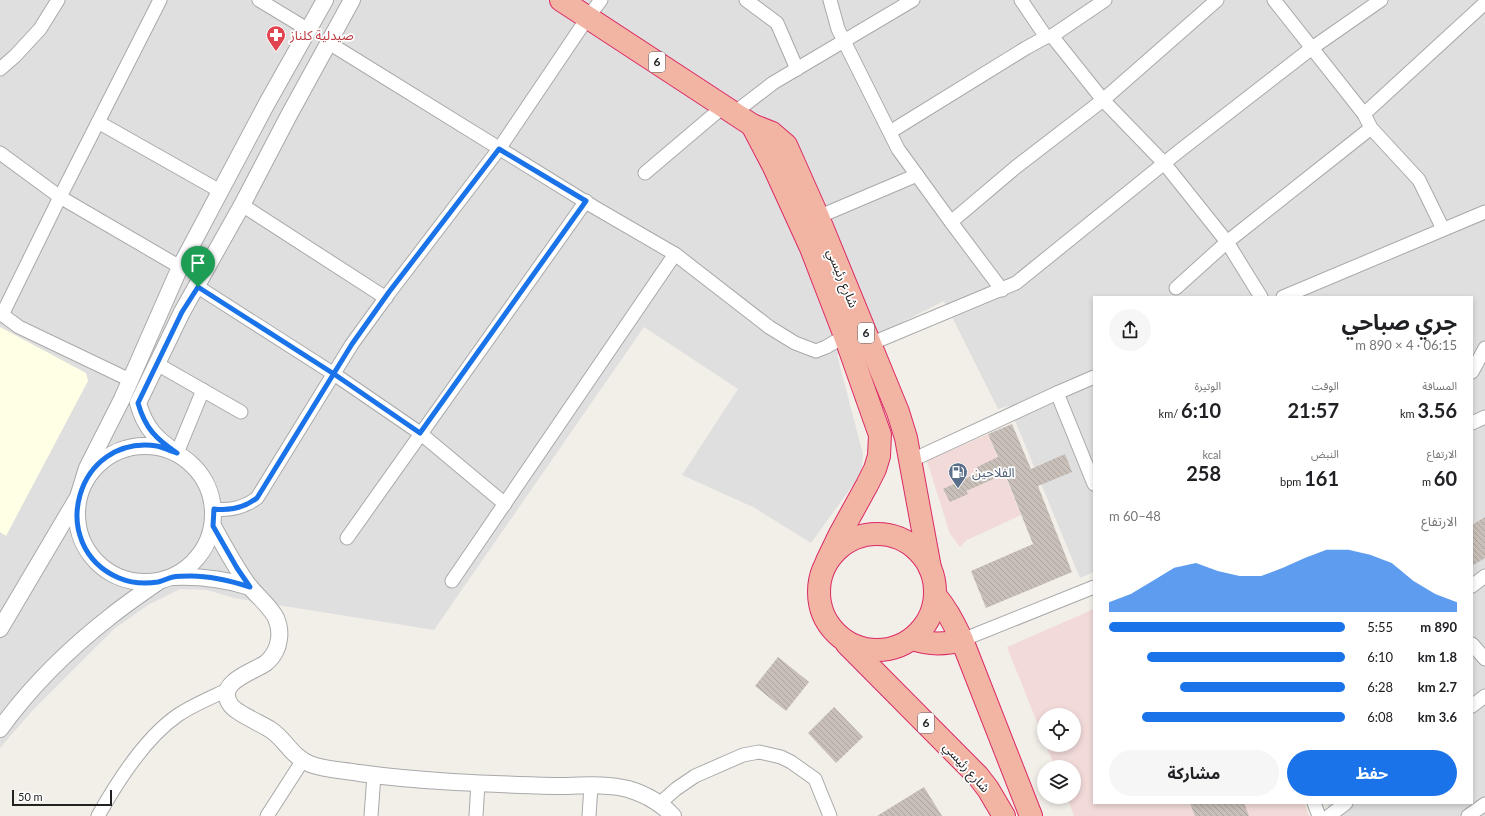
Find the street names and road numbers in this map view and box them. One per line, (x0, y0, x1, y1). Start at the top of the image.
road number: 6 (649, 52, 665, 72)
street label: شارع رئيسي (821, 246, 862, 311)
road number: 6 (858, 323, 874, 343)
road number: 6 (918, 713, 934, 733)
street label: شارع رئيسي (938, 739, 994, 797)

